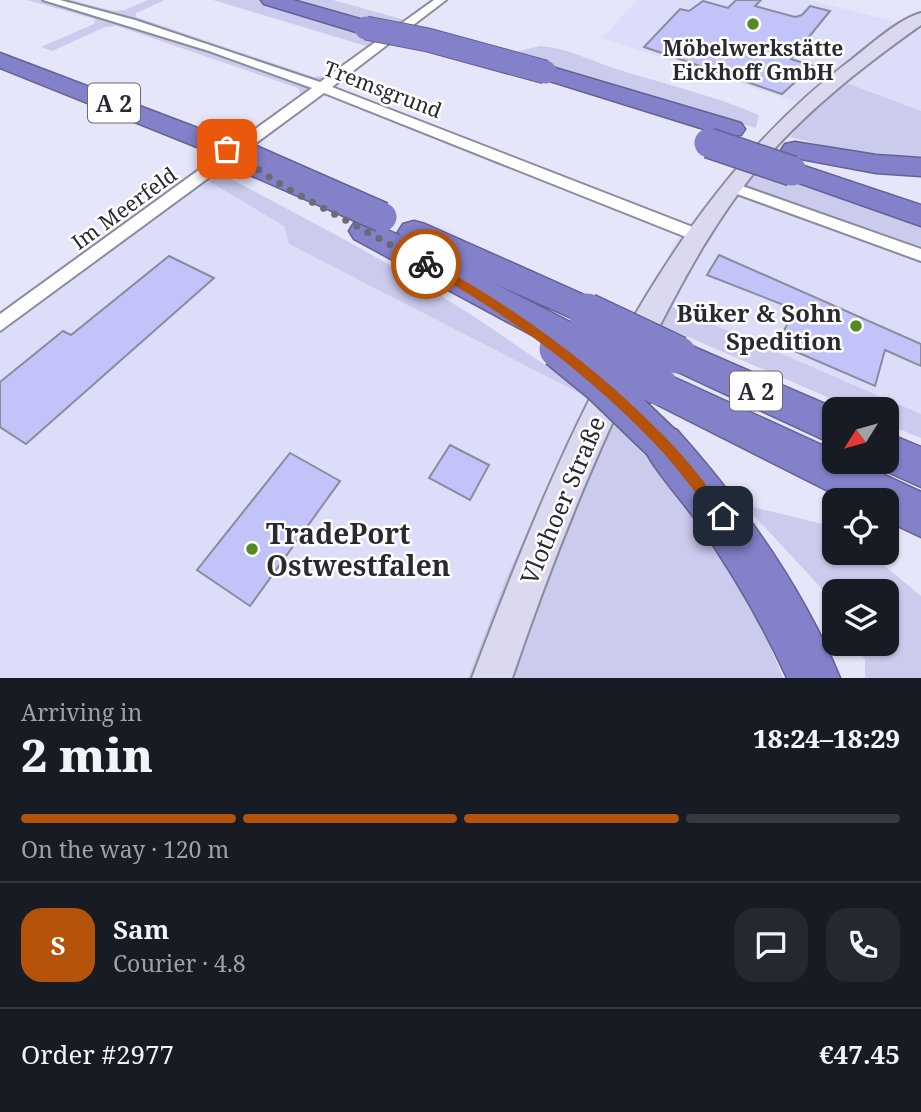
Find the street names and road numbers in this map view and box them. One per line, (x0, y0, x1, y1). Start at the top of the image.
street label: Tremsgrund (320, 54, 446, 124)
road number: A 2 (88, 83, 140, 122)
street label: Im Meerfeld (66, 160, 182, 256)
road number: A 2 (730, 372, 782, 410)
street label: Vlothoer Straße (512, 411, 612, 589)

